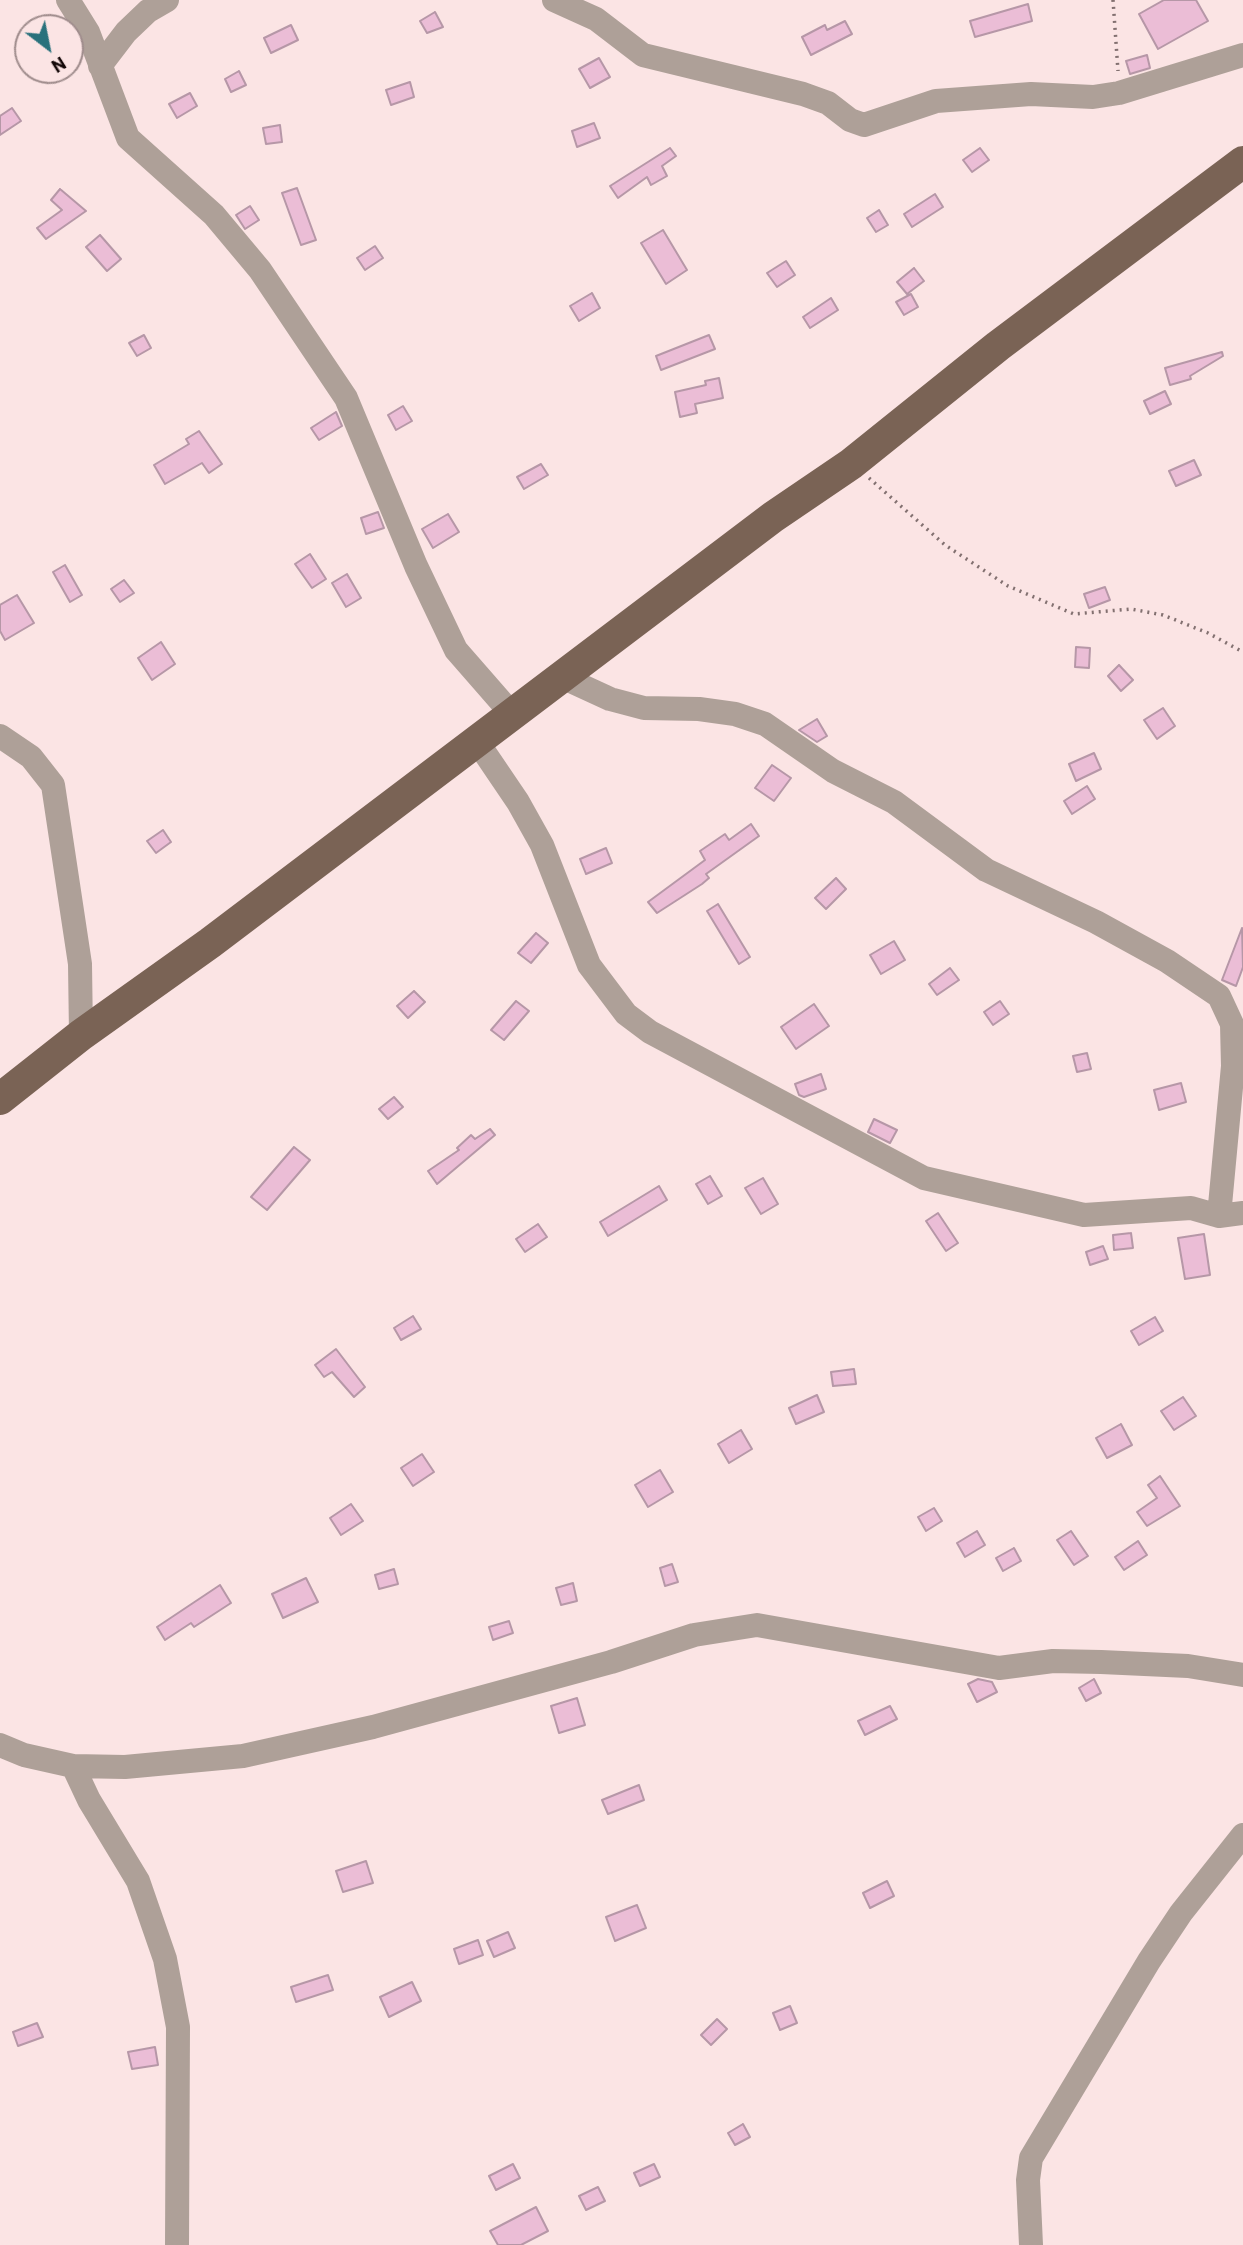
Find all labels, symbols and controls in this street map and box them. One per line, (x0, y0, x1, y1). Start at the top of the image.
north arrow (14, 14, 84, 84)
text: N (48, 52, 71, 79)

